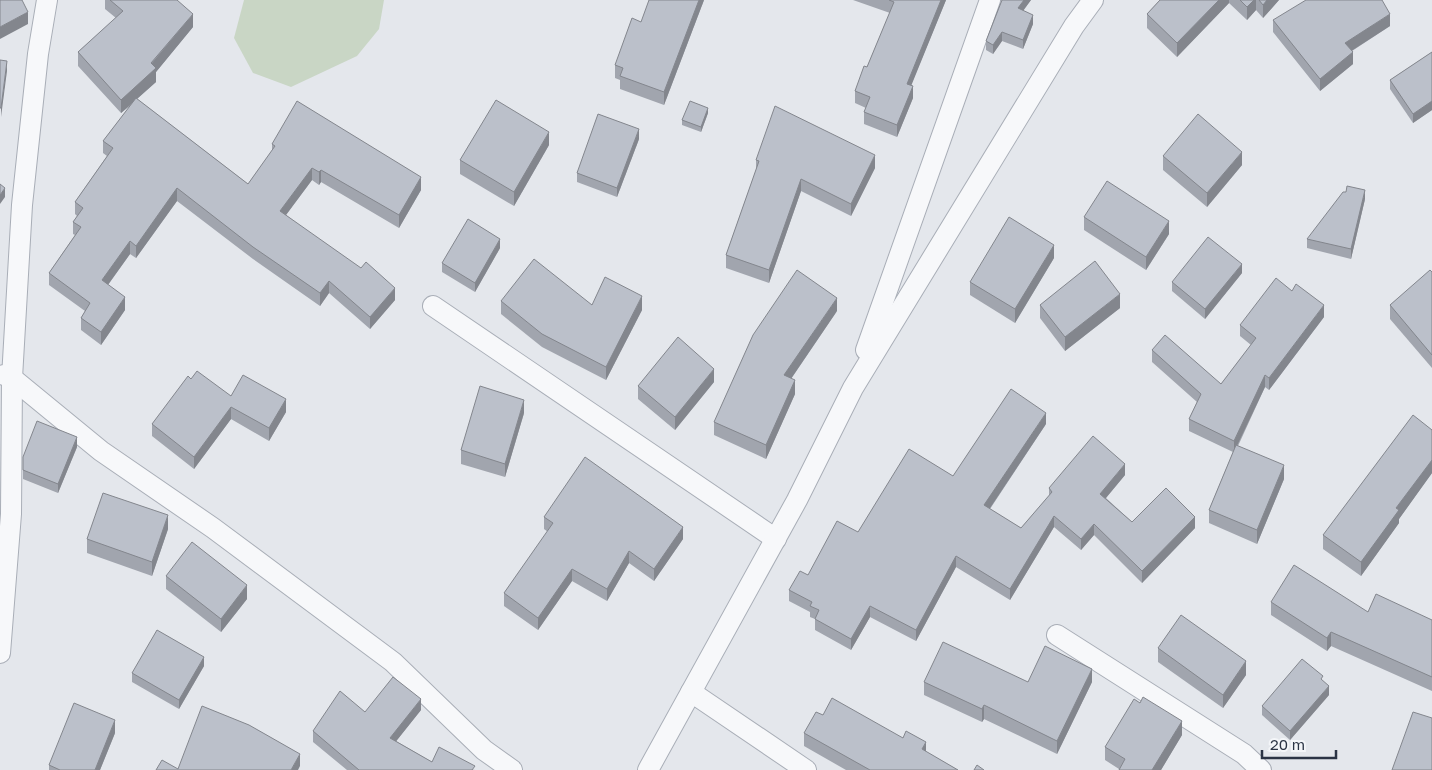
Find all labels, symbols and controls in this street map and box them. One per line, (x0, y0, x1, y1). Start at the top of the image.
scale bar (1262, 728, 1336, 760)
text: 20 m (1270, 735, 1305, 753)

